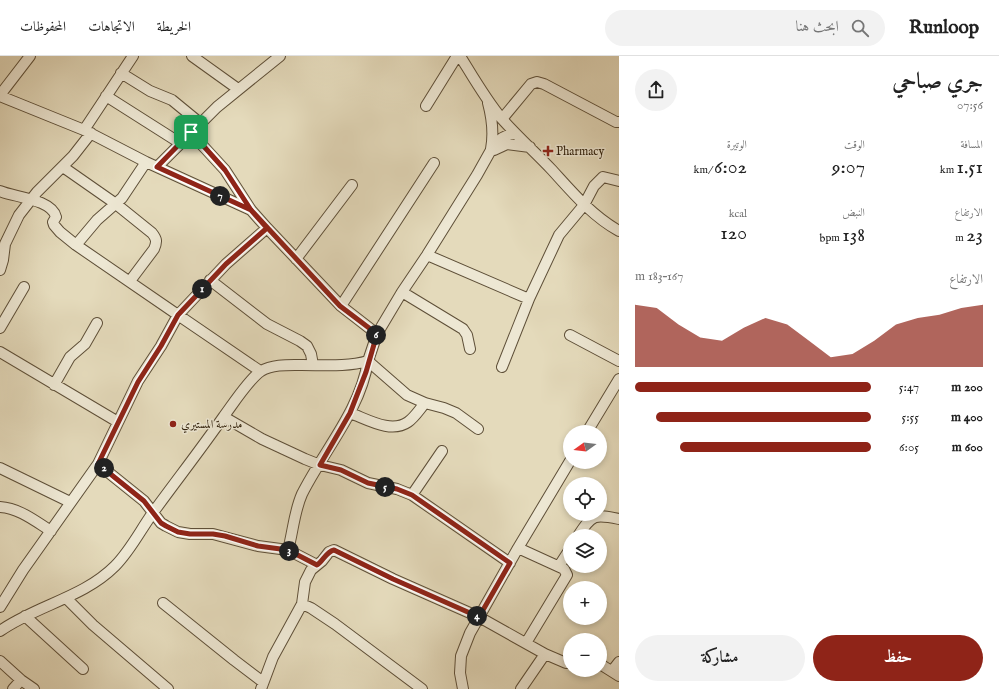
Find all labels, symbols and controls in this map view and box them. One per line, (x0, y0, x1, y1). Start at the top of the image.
search box (605, 10, 885, 46)
text: Runloop (909, 16, 979, 40)
text: ابحث هنا (796, 17, 839, 36)
icon: search (849, 17, 871, 39)
text: المحفوظات (20, 18, 66, 36)
text: الاتجاهات (88, 18, 135, 36)
text: الخريطة (157, 18, 191, 36)
text: جري صباحي (892, 68, 983, 96)
button: share (635, 69, 677, 111)
text: 07:56 (957, 97, 983, 114)
pin (174, 115, 208, 149)
icon: arrive (180, 121, 202, 143)
text: الوتيرة (727, 138, 747, 152)
text: الوقت (844, 138, 865, 152)
text: المسافة (961, 138, 983, 152)
place label: Pharmacy (556, 144, 605, 159)
marker: Pharmacy (543, 146, 553, 156)
text: 6:02 (714, 155, 747, 180)
text: 9:07 (832, 155, 865, 180)
text: 1.51 (957, 155, 983, 180)
text: /km (694, 163, 714, 177)
text: km (940, 163, 957, 177)
pin: 7 (210, 186, 230, 206)
text: 7 (217, 189, 223, 203)
text: النبض (842, 206, 865, 220)
text: الارتفاع (954, 206, 983, 220)
text: kcal (729, 207, 747, 221)
text: 120 (720, 221, 747, 246)
text: 138 (842, 223, 865, 248)
text: 23 (966, 223, 983, 248)
text: bpm (820, 231, 842, 245)
text: m (955, 231, 966, 245)
text: 167–183 m (635, 268, 683, 285)
text: الارتفاع (949, 271, 983, 288)
pin: 1 (192, 279, 212, 299)
text: 1 (200, 282, 204, 296)
pin: 6 (366, 325, 386, 345)
text: 6 (374, 328, 378, 342)
text: 5:47 (899, 379, 919, 396)
text: 200 m (951, 379, 983, 396)
text: 5:55 (901, 409, 919, 426)
text: 400 m (951, 409, 983, 426)
place label: مدرسة المستيري (181, 417, 242, 434)
marker: مدرسة المستيري (168, 419, 178, 429)
north arrow (563, 425, 607, 469)
map controls (563, 425, 607, 677)
text: 6:05 (899, 439, 919, 456)
text: 600 m (952, 439, 983, 456)
pin: 2 (94, 458, 114, 478)
text: 2 (101, 461, 107, 475)
pin: 5 (375, 477, 395, 497)
button: locate (563, 477, 607, 521)
text: 5 (383, 480, 387, 494)
button: layers (563, 529, 607, 573)
pin: 3 (279, 541, 299, 561)
text: 3 (287, 544, 291, 558)
button: + (563, 581, 607, 625)
pin: 4 (467, 606, 487, 626)
text: 4 (474, 609, 480, 623)
button: − (563, 633, 607, 677)
button: مشاركة (635, 635, 805, 681)
button: حفظ (813, 635, 983, 681)

